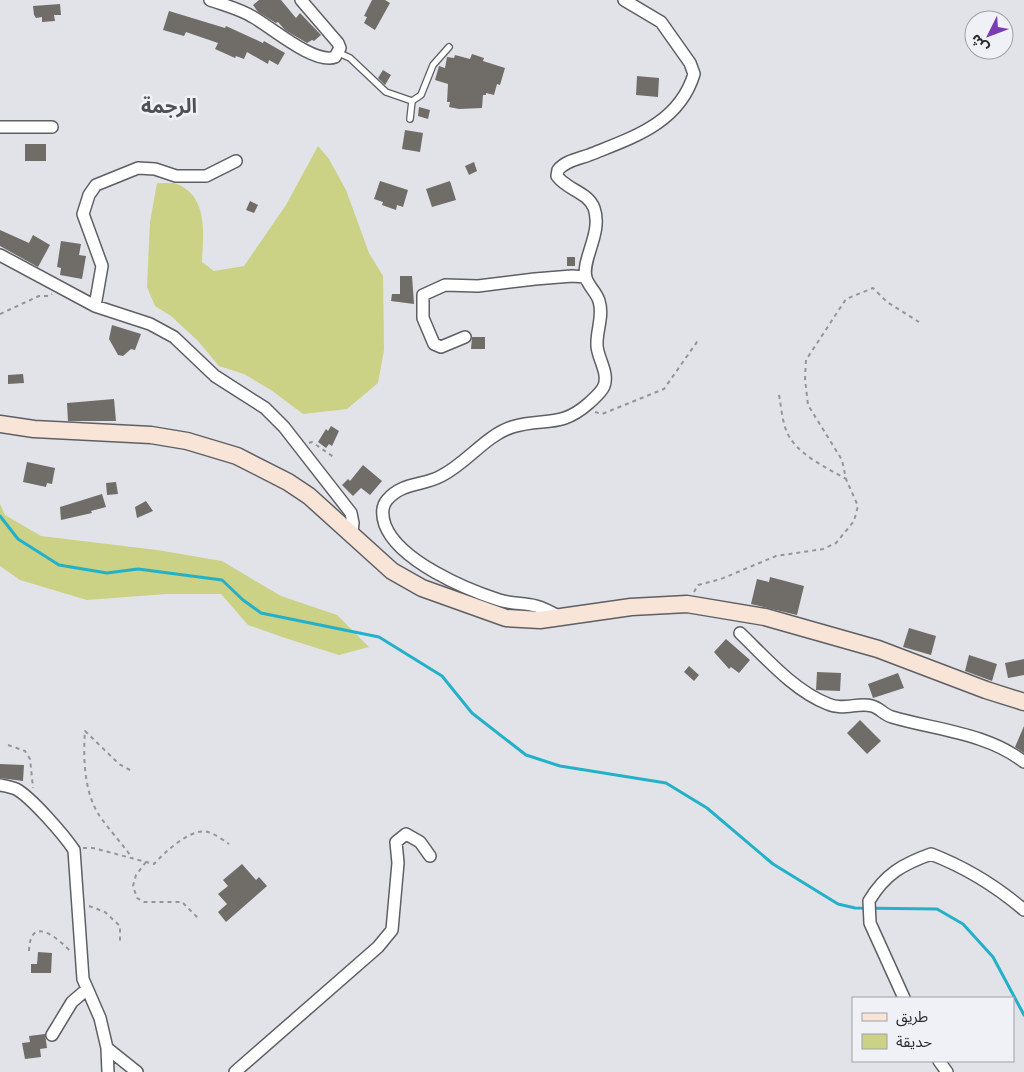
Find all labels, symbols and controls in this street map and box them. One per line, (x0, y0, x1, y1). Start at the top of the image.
north arrow (964, 10, 1014, 60)
text: ش (967, 31, 992, 56)
district label: الرجمة (141, 94, 197, 118)
legend (852, 997, 1014, 1062)
text: طريق (896, 1008, 928, 1027)
text: حديقة (896, 1033, 932, 1051)

